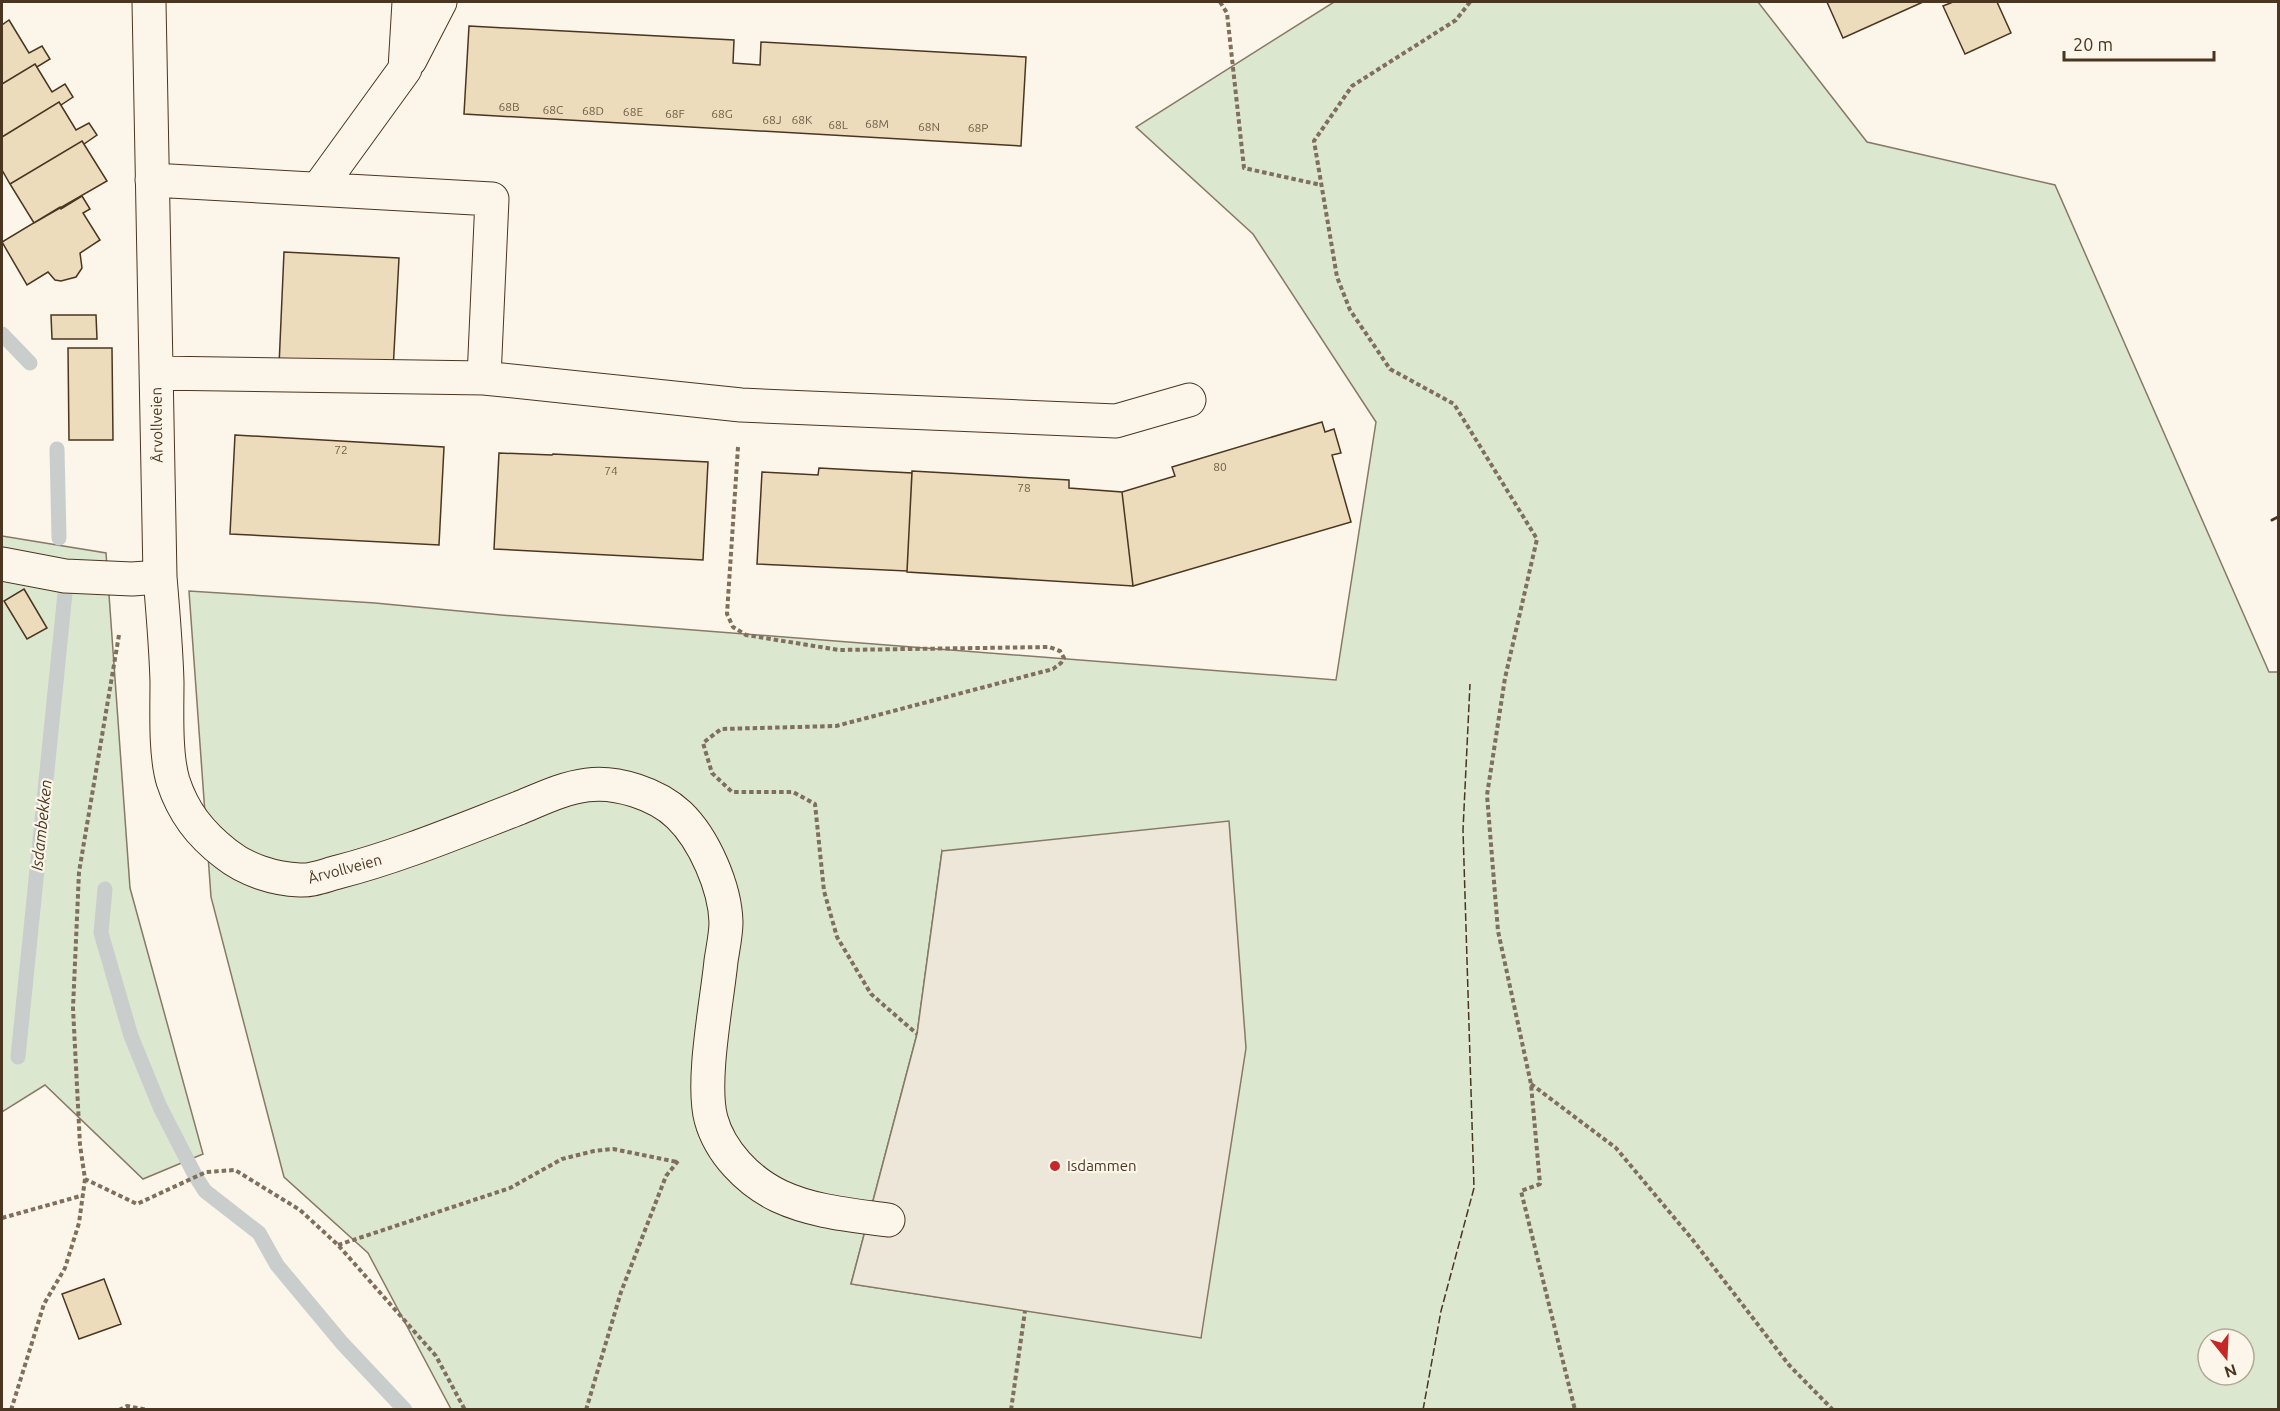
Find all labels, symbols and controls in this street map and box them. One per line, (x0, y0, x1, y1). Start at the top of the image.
scale bar (2064, 24, 2214, 62)
text: 20 m (2073, 34, 2113, 54)
house number: 68B (498, 100, 520, 113)
house number: 68C (543, 103, 564, 116)
house number: 68D (582, 104, 604, 117)
house number: 68E (623, 105, 643, 118)
house number: 68F (665, 107, 685, 120)
house number: 68G (711, 107, 733, 120)
house number: 68J (762, 113, 782, 126)
house number: 68K (792, 113, 813, 126)
house number: 68M (865, 117, 889, 130)
house number: 68L (828, 118, 848, 131)
house number: 68N (918, 120, 940, 133)
house number: 68P (968, 121, 988, 134)
street label: Årvollveien (147, 387, 166, 463)
house number: 72 (334, 443, 348, 456)
house number: 80 (1213, 460, 1227, 473)
house number: 74 (604, 464, 618, 477)
house number: 78 (1017, 481, 1031, 494)
water label: Isdambekken (27, 779, 55, 871)
street label: Årvollveien (306, 851, 384, 887)
place label: Isdammen (1067, 1157, 1137, 1174)
marker: Isdammen (1048, 1159, 1062, 1173)
north arrow (2196, 1327, 2256, 1387)
text: N (2222, 1361, 2239, 1382)

